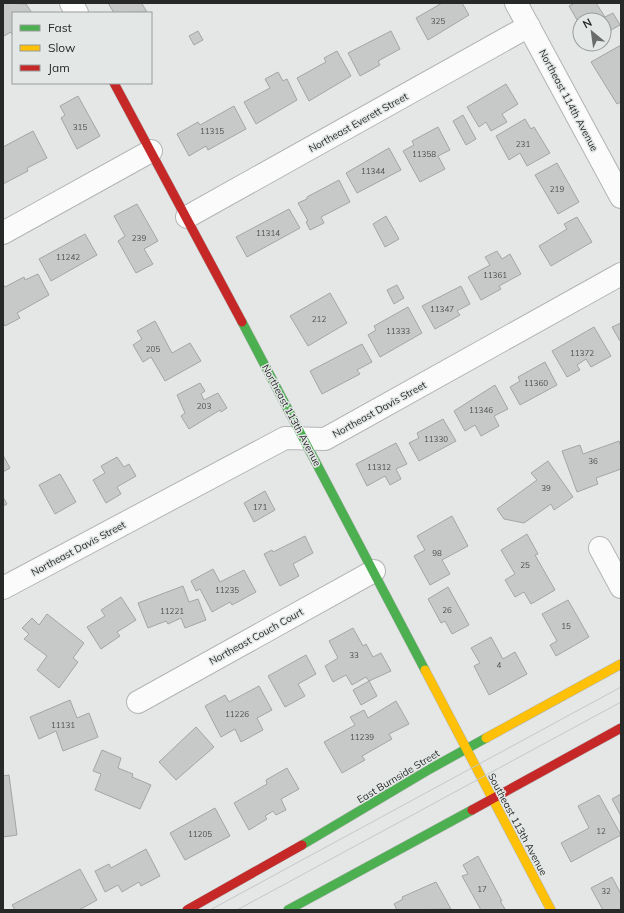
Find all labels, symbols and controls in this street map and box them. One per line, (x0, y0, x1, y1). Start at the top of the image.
legend (12, 12, 152, 84)
north arrow (572, 12, 612, 52)
text: N (580, 15, 594, 31)
house number: 325 (431, 16, 445, 26)
text: Fast (48, 20, 72, 35)
text: Slow (48, 40, 76, 55)
street label: Northeast 114th Avenue (536, 47, 601, 153)
text: Jam (48, 60, 70, 75)
street label: Northeast Everett Street (306, 89, 411, 155)
house number: 315 (73, 122, 87, 132)
house number: 11315 (200, 126, 224, 136)
house number: 231 (516, 139, 530, 149)
house number: 11358 (412, 149, 436, 159)
house number: 11344 (361, 166, 385, 176)
house number: 219 (550, 184, 564, 194)
house number: 11314 (256, 228, 280, 238)
house number: 239 (132, 233, 146, 243)
house number: 11242 (56, 252, 80, 262)
house number: 11361 (483, 270, 507, 280)
house number: 11347 (430, 304, 454, 314)
house number: 212 (312, 314, 326, 324)
house number: 11333 (386, 326, 410, 336)
house number: 205 (146, 344, 160, 354)
house number: 11372 (570, 348, 594, 358)
street label: Northeast 113th Avenue (259, 362, 324, 468)
street label: Northeast Davis Street (330, 378, 429, 441)
house number: 11360 (524, 378, 548, 388)
house number: 203 (197, 401, 211, 411)
house number: 11346 (469, 405, 493, 415)
house number: 11330 (424, 434, 448, 444)
house number: 36 (588, 456, 598, 466)
house number: 11312 (367, 462, 391, 472)
house number: 39 (541, 483, 551, 493)
house number: 171 (253, 502, 267, 512)
street label: Northeast Davis Street (29, 518, 128, 579)
house number: 98 (432, 548, 442, 558)
house number: 25 (520, 560, 530, 570)
house number: 11235 (215, 585, 239, 595)
street label: Northeast Couch Court (207, 605, 306, 668)
house number: 26 (442, 605, 452, 615)
house number: 11221 (160, 606, 184, 616)
house number: 15 (561, 621, 571, 631)
house number: 33 (349, 650, 359, 660)
house number: 4 (497, 660, 502, 670)
house number: 11226 (225, 709, 249, 719)
house number: 11131 (51, 720, 75, 730)
house number: 11239 (350, 732, 374, 742)
street label: East Burnside Street (355, 746, 442, 806)
street label: Southeast 113th Avenue (485, 771, 550, 878)
house number: 12 (596, 826, 606, 836)
house number: 11205 (188, 829, 212, 839)
house number: 17 (477, 884, 487, 894)
house number: 32 (601, 886, 611, 896)

